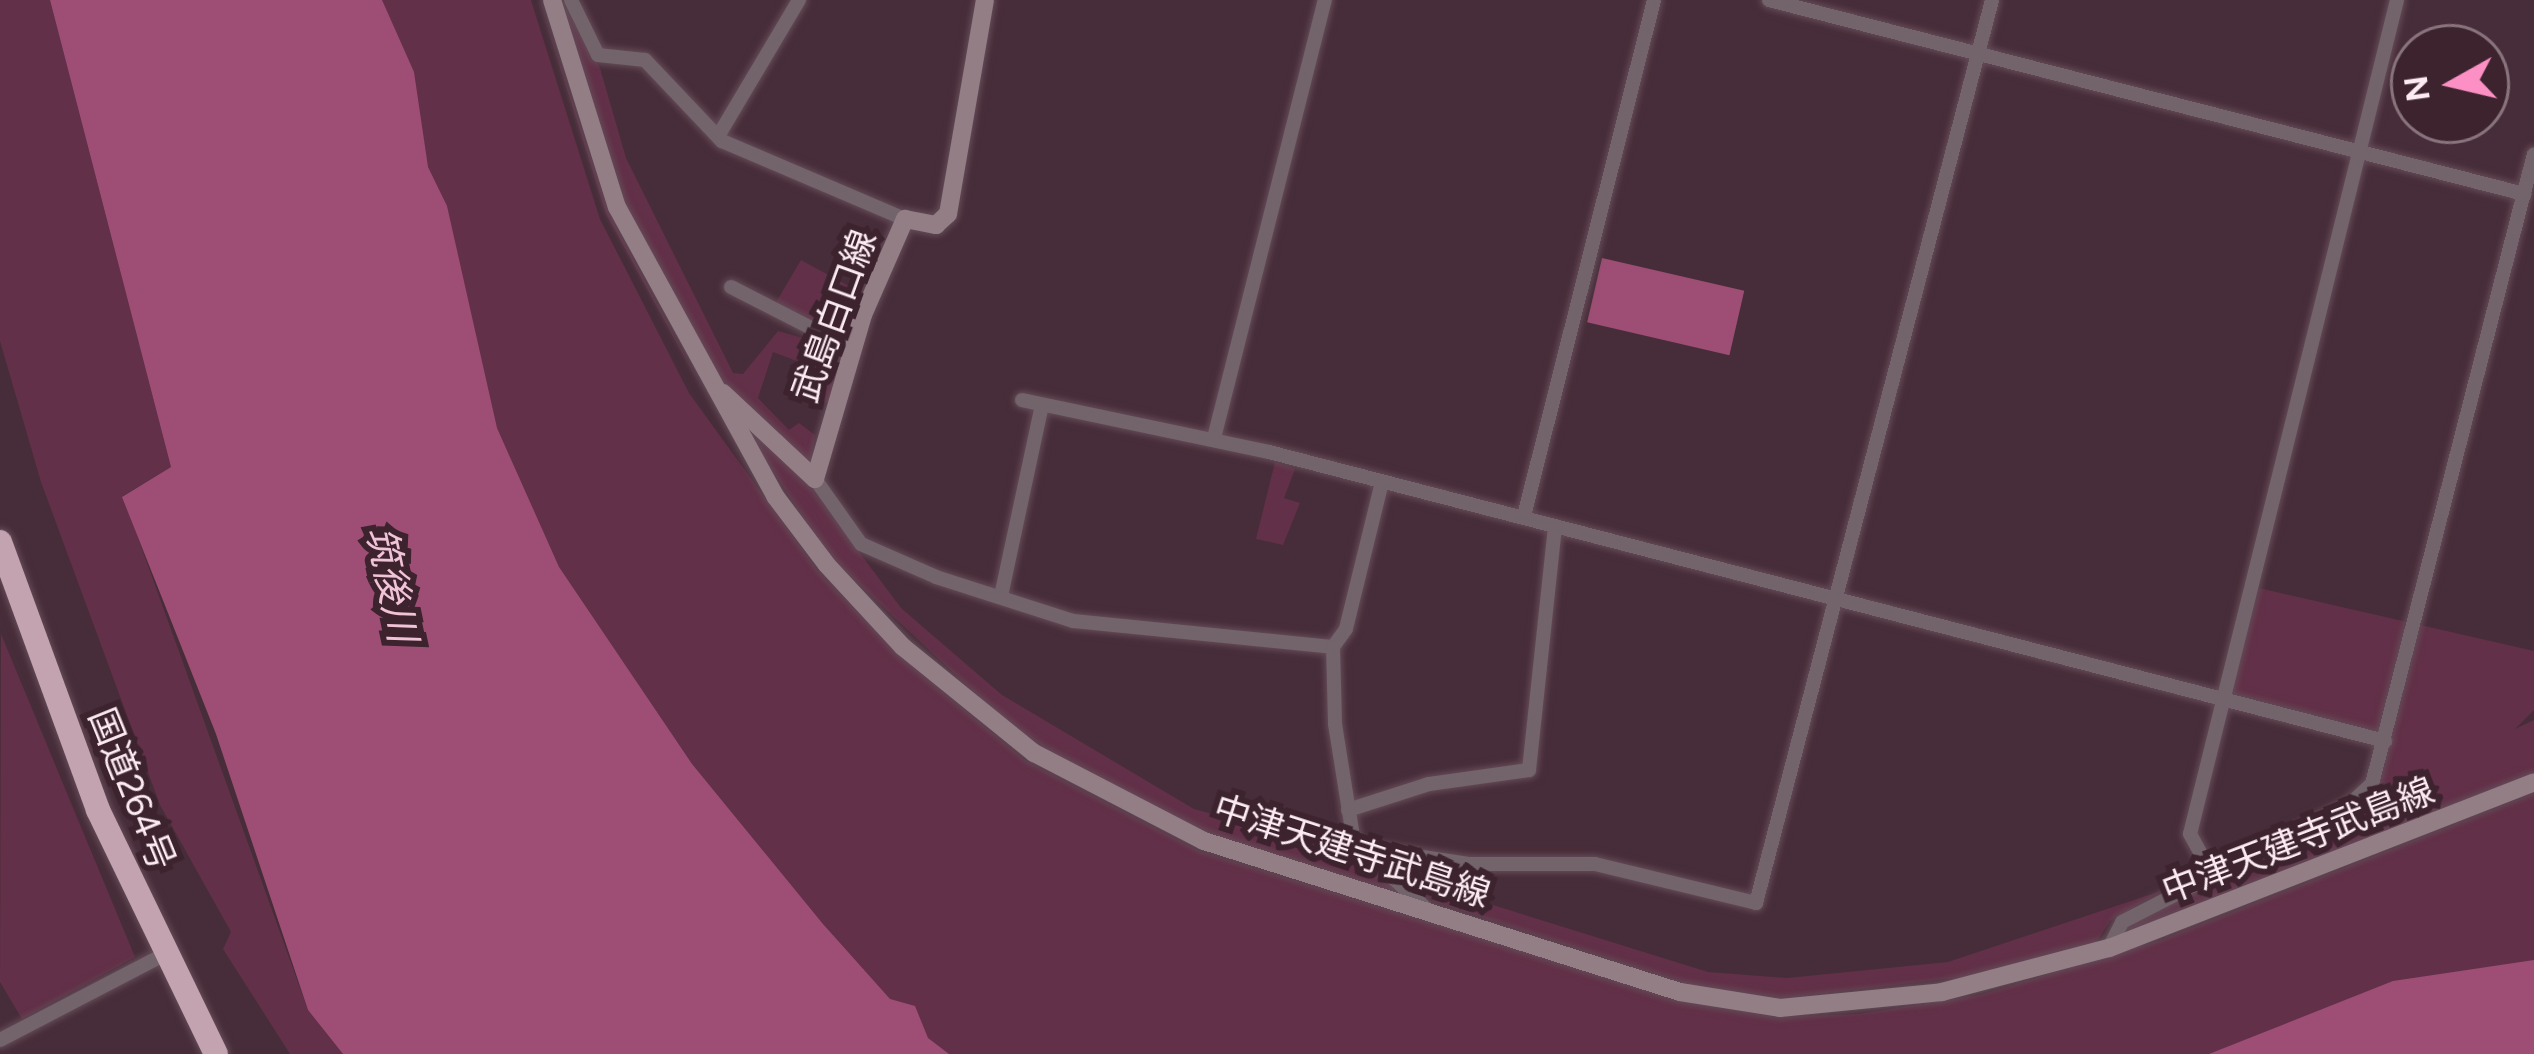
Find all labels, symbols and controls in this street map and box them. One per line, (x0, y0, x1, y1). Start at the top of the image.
north arrow (2390, 24, 2510, 144)
text: N (2396, 73, 2438, 104)
street label: 武島白口線 (783, 224, 885, 408)
water label: 筑後川 (356, 522, 426, 646)
street label: 国道264号 (80, 702, 184, 876)
street label: 中津天建寺武島線 (2156, 768, 2440, 912)
street label: 中津天建寺武島線 (1208, 786, 1496, 916)

